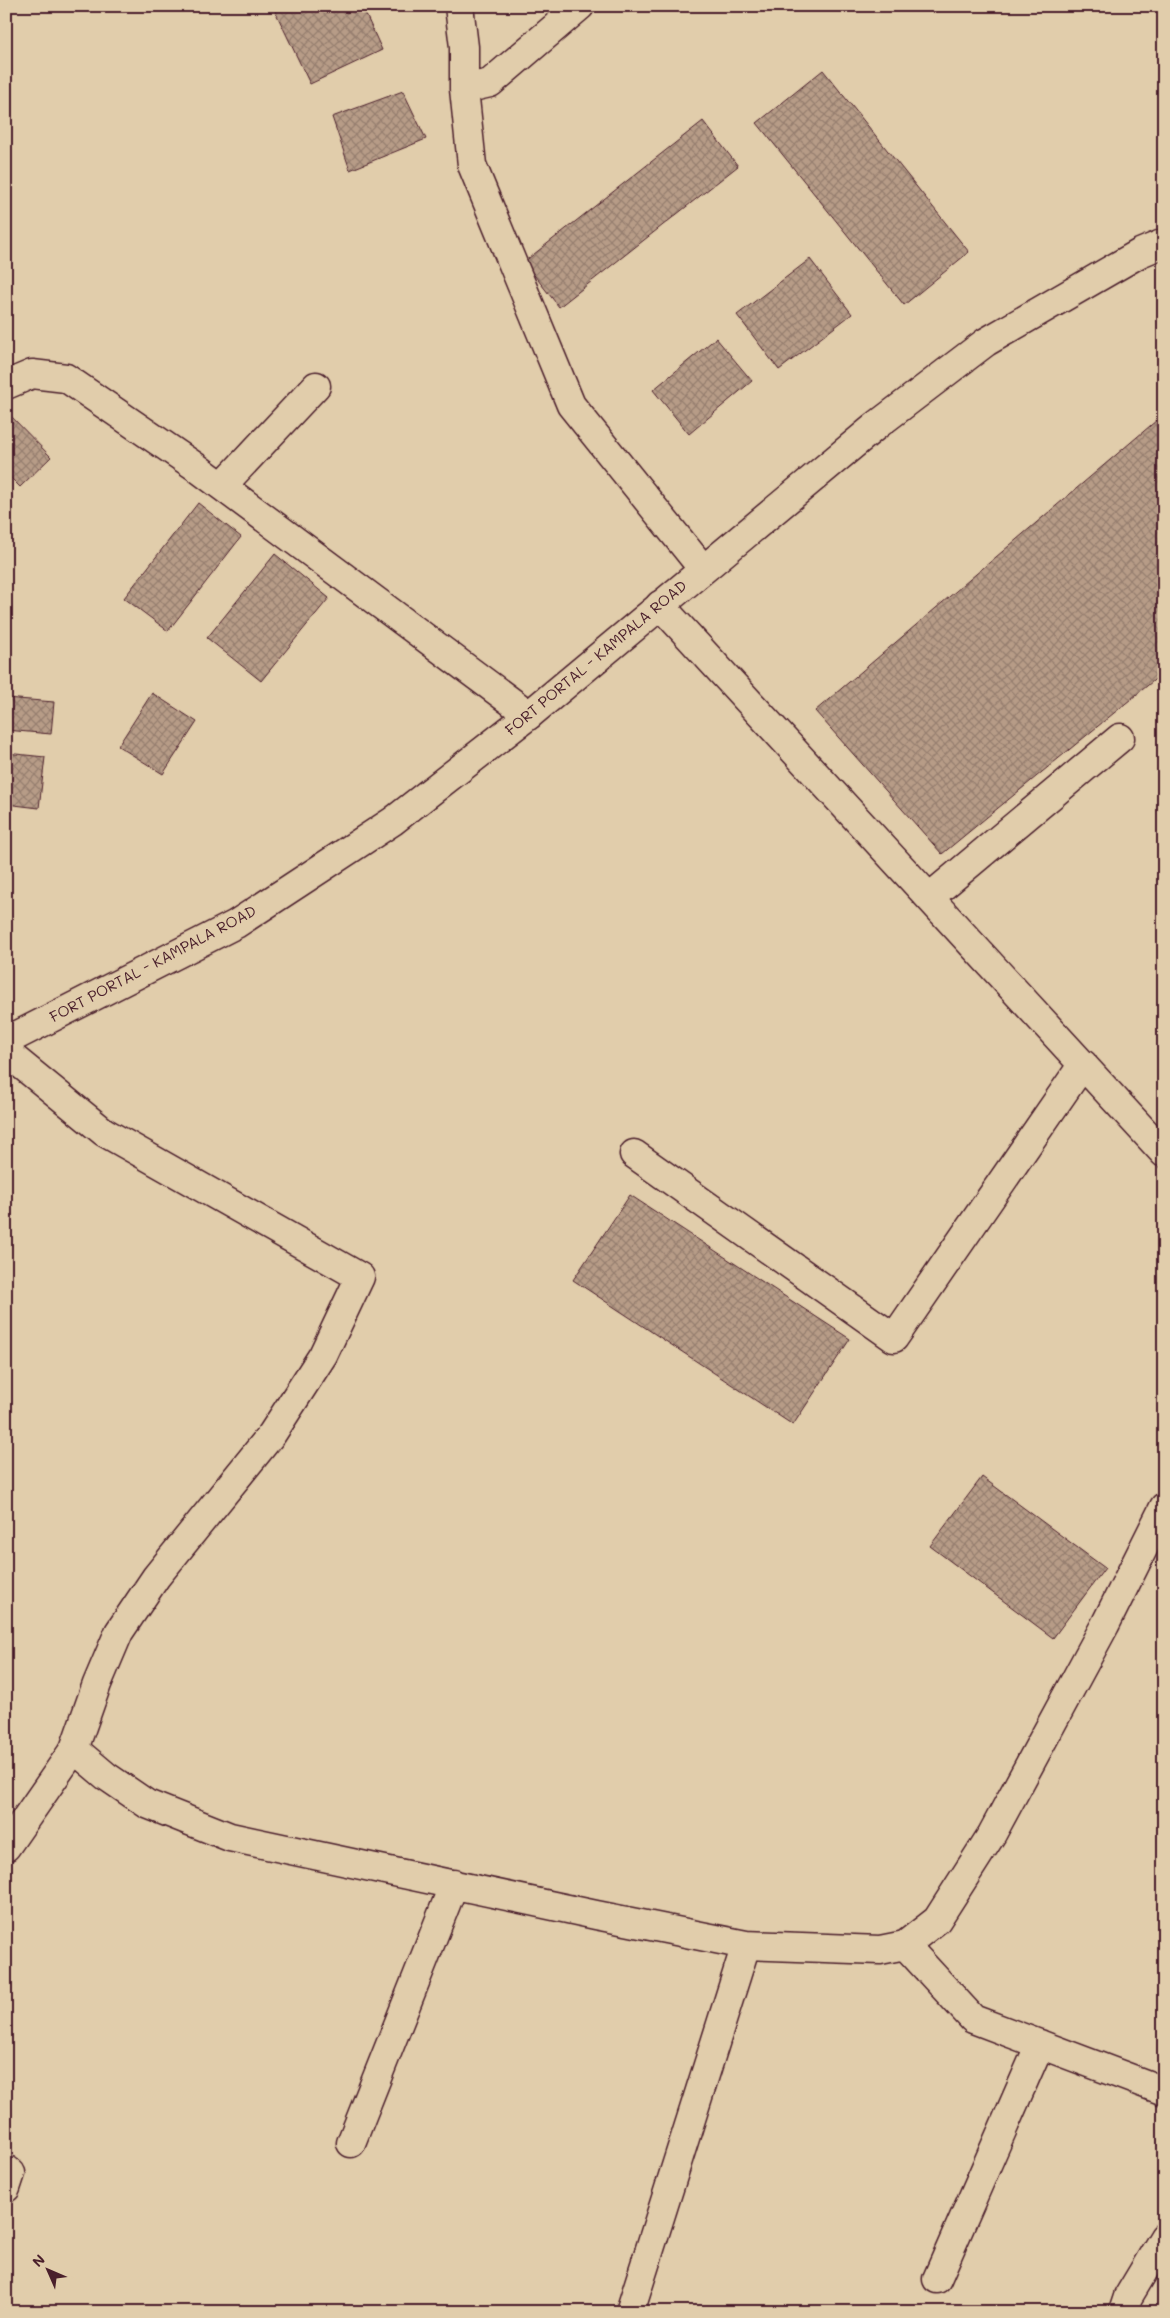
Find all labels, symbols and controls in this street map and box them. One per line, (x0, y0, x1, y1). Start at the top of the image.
street label: FORT PORTAL - KAMPALA ROAD (500, 575, 690, 739)
street label: FORT PORTAL - KAMPALA ROAD (46, 900, 259, 1026)
north arrow (22, 2246, 72, 2296)
text: N (28, 2250, 49, 2271)

